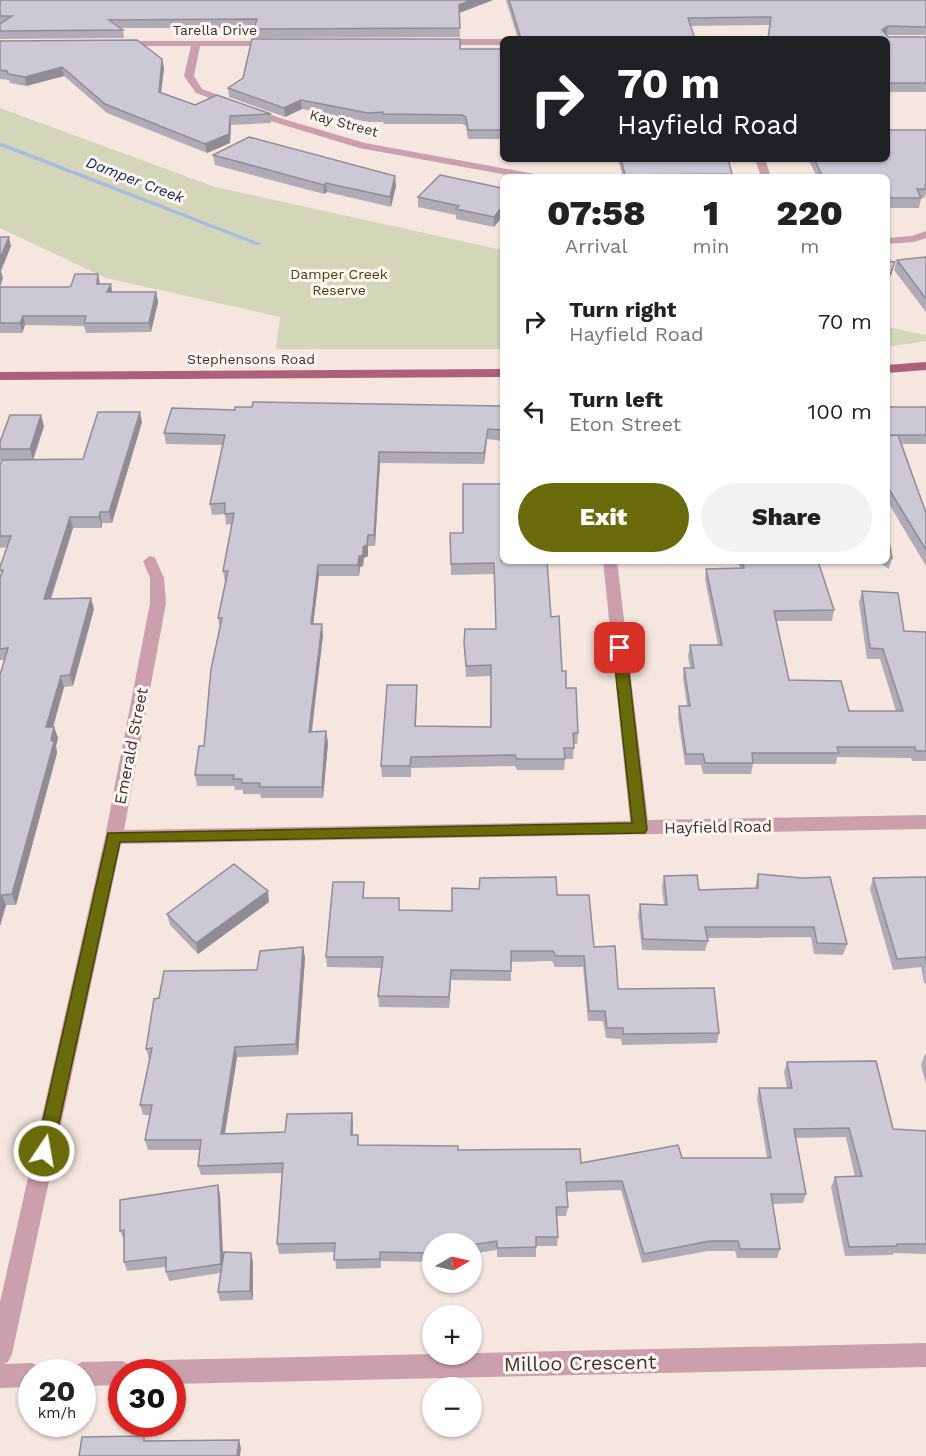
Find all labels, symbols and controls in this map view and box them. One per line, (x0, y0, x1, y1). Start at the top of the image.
street label: Tarella Drive (173, 22, 257, 38)
text: 70 m (617, 59, 720, 108)
icon: right (518, 60, 596, 138)
street label: Kay Street (308, 106, 380, 140)
text: Hayfield Road (617, 109, 799, 141)
water label: Damper Creek (84, 153, 187, 207)
text: 07:58 (547, 192, 646, 234)
text: 1 (703, 192, 719, 234)
text: 220 (776, 192, 843, 234)
text: Arrival (565, 234, 628, 258)
text: min (693, 234, 729, 258)
text: m (800, 234, 819, 258)
park label: Damper Creek Reserve (290, 266, 388, 298)
text: Turn right (569, 297, 676, 322)
icon: right (518, 305, 551, 338)
text: 70 m (818, 309, 872, 334)
text: Hayfield Road (569, 322, 704, 346)
street label: Stephensons Road (187, 351, 315, 367)
text: Turn left (569, 387, 663, 412)
icon: left (518, 395, 551, 428)
text: 100 m (808, 399, 872, 424)
text: Eton Street (569, 412, 681, 436)
button: Exit (518, 483, 689, 552)
button: Share (701, 483, 872, 552)
pin (594, 622, 645, 673)
icon: arrive (603, 631, 636, 664)
street label: Emerald Street (110, 686, 152, 806)
street label: Hayfield Road (664, 817, 772, 837)
position arrow (12, 1119, 76, 1183)
north arrow (422, 1233, 482, 1293)
map controls (422, 1233, 482, 1437)
button: + (422, 1305, 482, 1365)
street label: Milloo Crescent (504, 1350, 657, 1376)
speed limit sign: 30 (108, 1359, 186, 1437)
text: 20 (38, 1373, 76, 1408)
button: − (422, 1377, 482, 1437)
text: km/h (38, 1404, 76, 1422)

